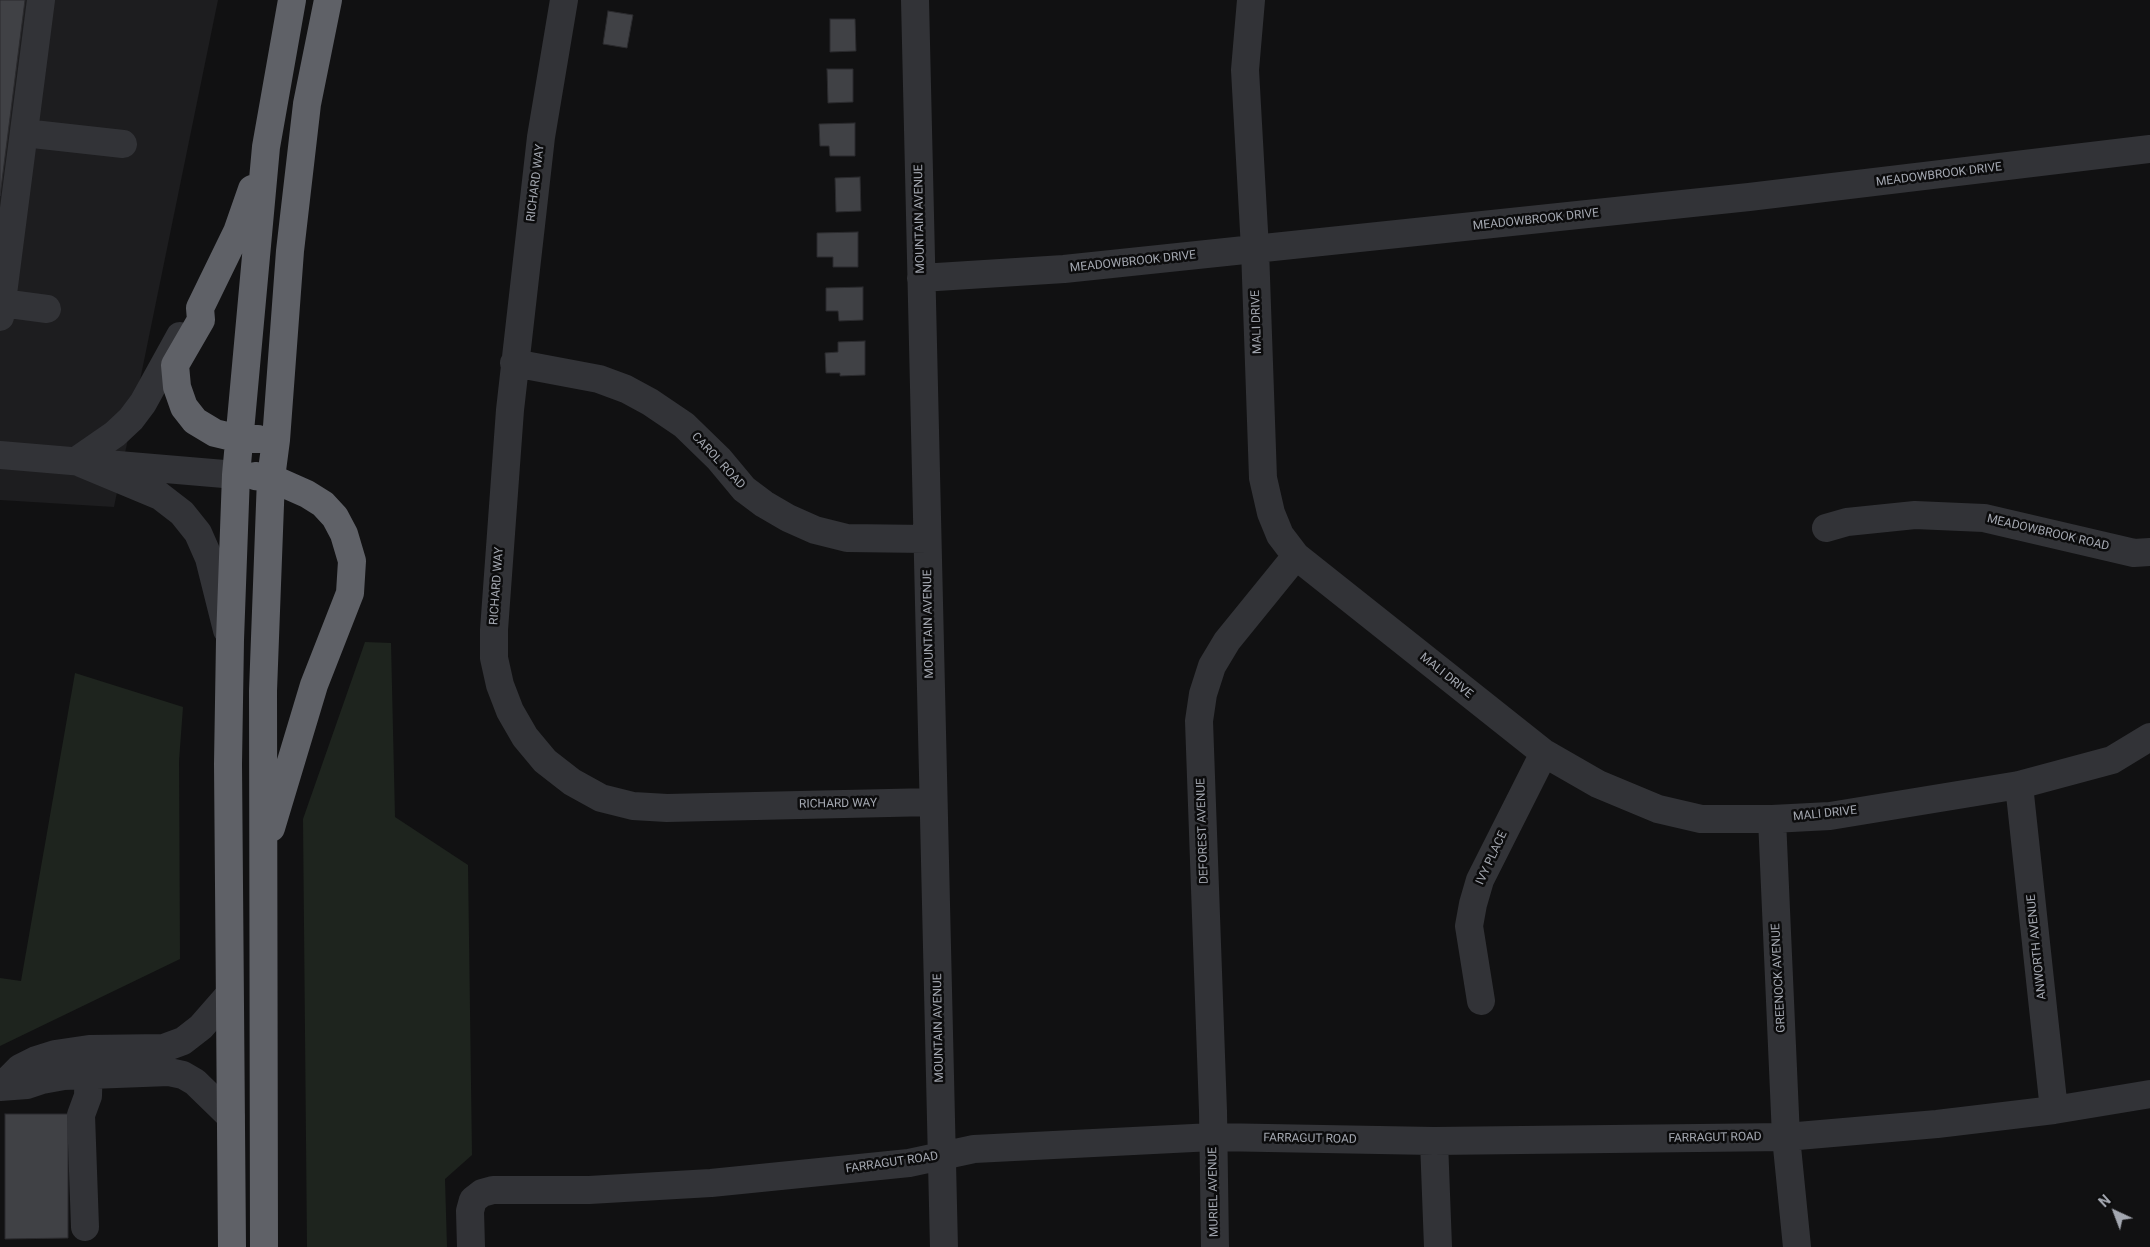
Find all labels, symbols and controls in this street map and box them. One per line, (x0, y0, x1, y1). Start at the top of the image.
street label: RICHARD WAY (524, 143, 548, 223)
street label: MEADOWBROOK DRIVE (1875, 160, 2003, 190)
street label: MOUNTAIN AVENUE (912, 164, 928, 274)
street label: MEADOWBROOK DRIVE (1472, 206, 1600, 234)
street label: MEADOWBROOK DRIVE (1069, 248, 1197, 276)
street label: MALI DRIVE (1249, 290, 1265, 354)
street label: CAROL ROAD (688, 430, 748, 492)
street label: MEADOWBROOK ROAD (1985, 512, 2111, 554)
street label: RICHARD WAY (487, 547, 507, 625)
street label: MOUNTAIN AVENUE (921, 569, 937, 679)
street label: MALI DRIVE (1417, 650, 1475, 702)
street label: DEFOREST AVENUE (1194, 778, 1212, 884)
street label: RICHARD WAY (799, 796, 877, 812)
street label: MALI DRIVE (1792, 803, 1858, 825)
street label: IVY PLACE (1473, 829, 1511, 887)
street label: ANWORTH AVENUE (2024, 894, 2050, 1000)
street label: GREENOCK AVENUE (1769, 923, 1789, 1033)
street label: MOUNTAIN AVENUE (931, 973, 947, 1083)
street label: FARRAGUT ROAD (1668, 1130, 1762, 1146)
street label: FARRAGUT ROAD (1263, 1131, 1357, 1147)
street label: MURIEL AVENUE (1206, 1147, 1222, 1237)
street label: FARRAGUT ROAD (845, 1149, 939, 1177)
north arrow (2090, 1187, 2140, 1237)
text: N (2096, 1192, 2114, 1210)

